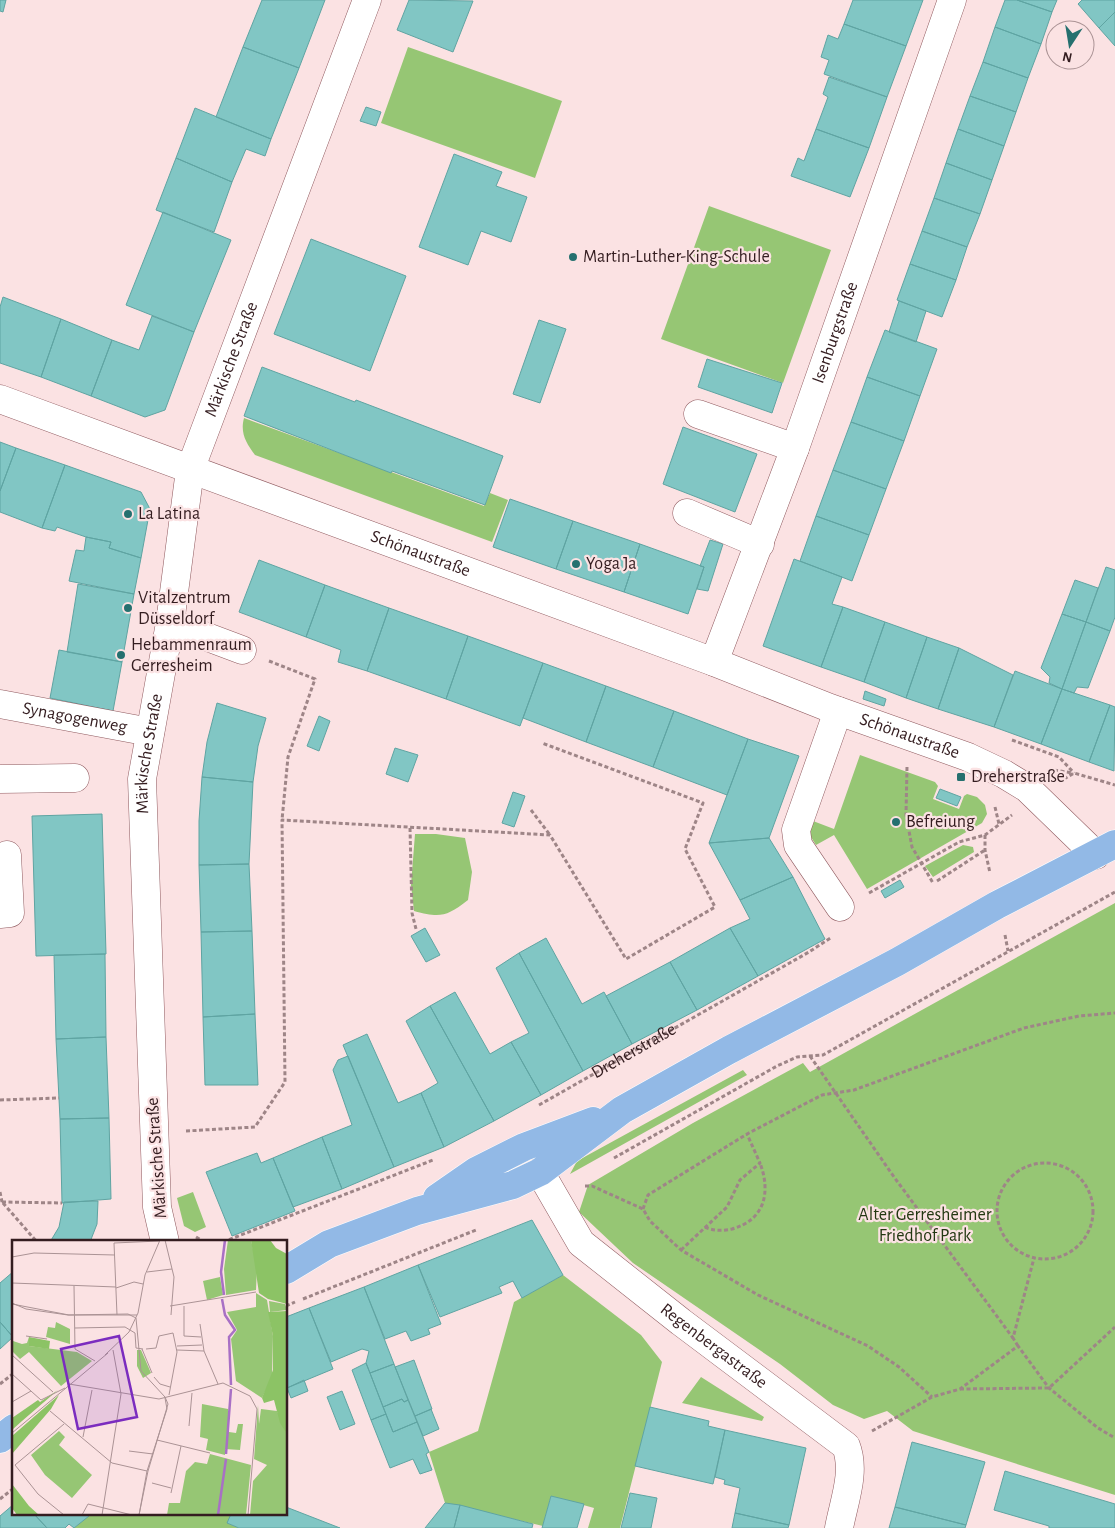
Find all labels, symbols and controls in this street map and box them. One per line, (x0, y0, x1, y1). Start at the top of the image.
north arrow (1045, 20, 1095, 70)
text: N (1061, 49, 1074, 65)
place label: Martin-Luther-King-Schule (583, 248, 770, 266)
marker: Martin-Luther-King-Schule (567, 251, 579, 263)
street label: Isenburgstraße (809, 280, 861, 386)
street label: Märkische Straße (202, 300, 261, 419)
place label: La Latina (138, 505, 200, 523)
marker: La Latina (122, 508, 134, 520)
street label: Schönaustraße (368, 527, 473, 580)
place label: Yoga Ja (586, 555, 637, 573)
marker: Yoga Ja (570, 558, 582, 570)
place label: Vitalzentrum Düsseldorf (138, 589, 231, 628)
marker: Vitalzentrum Düsseldorf (122, 602, 134, 614)
place label: Hebammenraum Gerresheim (131, 636, 252, 675)
marker: Hebammenraum Gerresheim (115, 649, 127, 661)
street label: Märkische Straße (133, 692, 166, 814)
street label: Synagogenweg (21, 699, 129, 737)
street label: Schönaustraße (857, 710, 962, 762)
place label: Dreherstraße (971, 768, 1065, 786)
marker: Dreherstraße (955, 771, 967, 783)
place label: Befreiung (906, 813, 975, 831)
marker: Befreiung (890, 816, 902, 828)
street label: Dreherstraße (589, 1020, 679, 1082)
street label: Märkische Straße (144, 1097, 170, 1219)
park label: Alter Gerresheimer Friedhof Park (858, 1206, 992, 1245)
inset map (12, 1240, 288, 1516)
street label: Regenbergastraße (657, 1300, 770, 1392)

